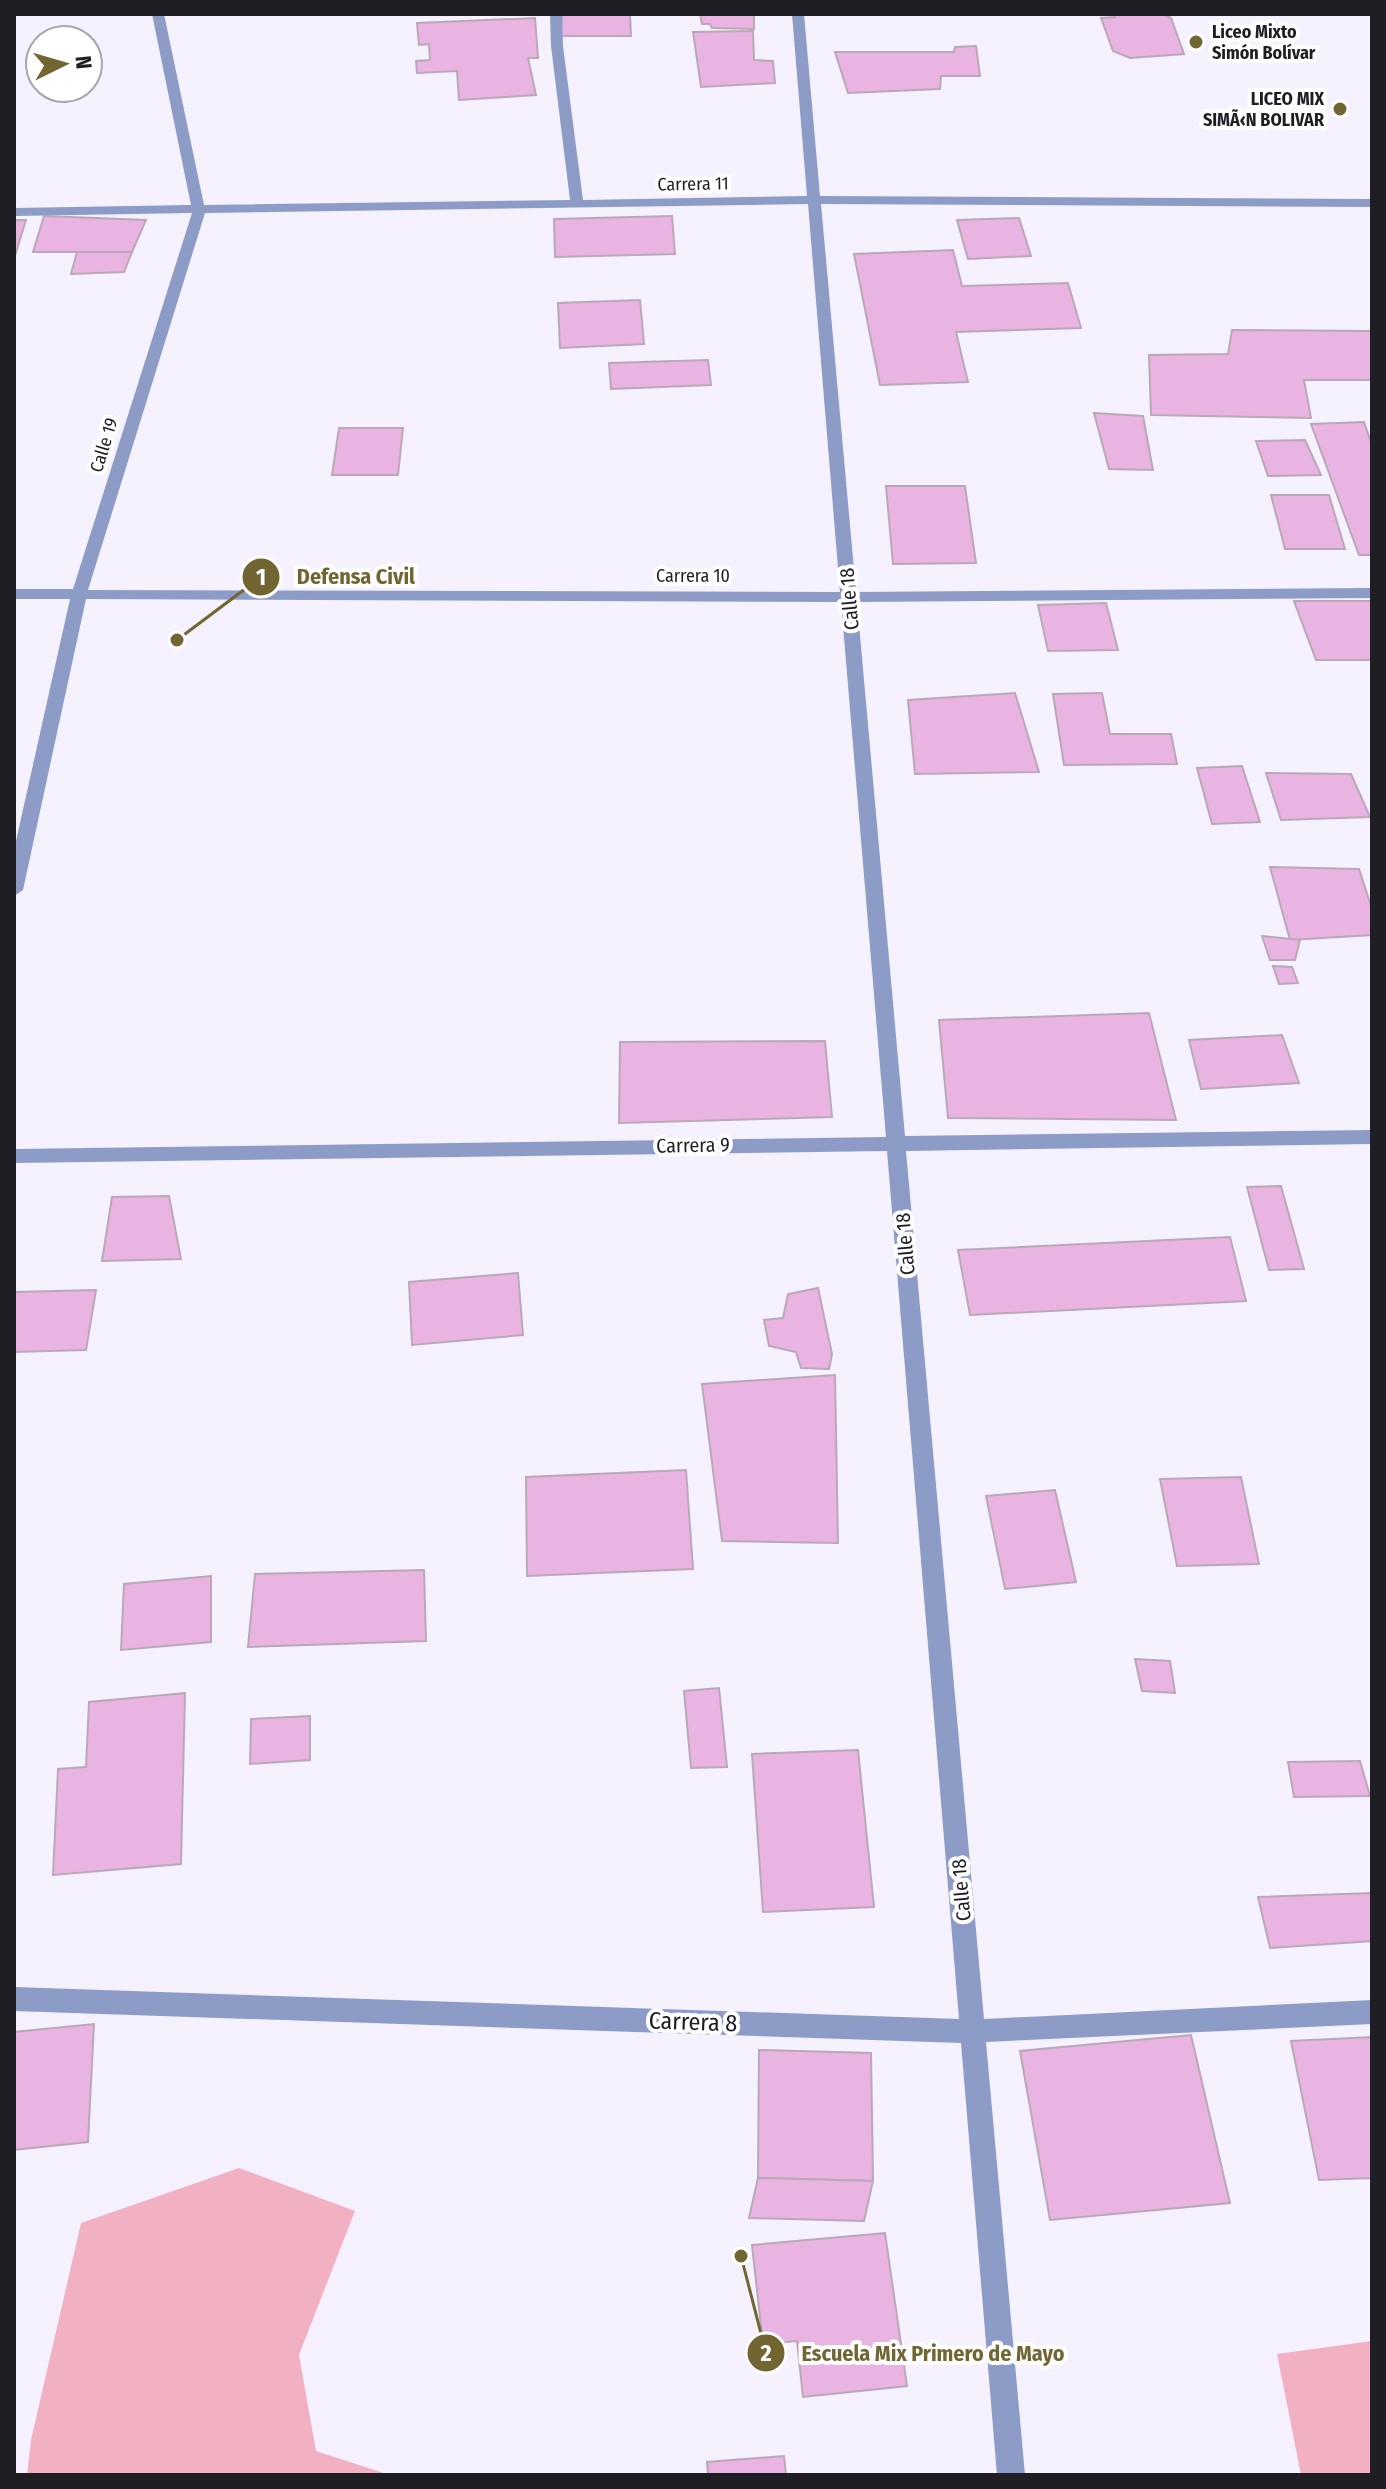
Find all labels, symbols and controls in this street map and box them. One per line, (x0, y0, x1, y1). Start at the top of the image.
place label: Liceo Mixto Simón Bolívar (1212, 21, 1316, 64)
north arrow (24, 24, 104, 104)
marker: Liceo Mixto Simón Bolívar (1187, 33, 1205, 51)
text: N (69, 55, 97, 70)
place label: LICEO MIX SIMÃ‹N BOLIVAR (1203, 88, 1325, 131)
marker: LICEO MIX SIMÃ‹N BOLIVAR (1331, 100, 1349, 118)
street label: Carrera 11 (657, 172, 729, 196)
street label: Calle 19 (85, 415, 123, 475)
callout: Defensa Civil (241, 554, 432, 600)
text: 1 (256, 563, 266, 591)
text: Defensa Civil (297, 563, 416, 590)
street label: Carrera 10 (656, 565, 730, 587)
street label: Calle 18 (834, 567, 864, 631)
street label: Carrera 9 (656, 1132, 730, 1158)
street label: Calle 18 (890, 1212, 920, 1276)
street label: Calle 18 (946, 1858, 976, 1922)
street label: Carrera 8 (648, 2006, 738, 2038)
callout: Escuela Mix Primero de Mayo (746, 2330, 1081, 2376)
text: 2 (759, 2339, 772, 2367)
text: Escuela Mix Primero de Mayo (802, 2340, 1065, 2367)

